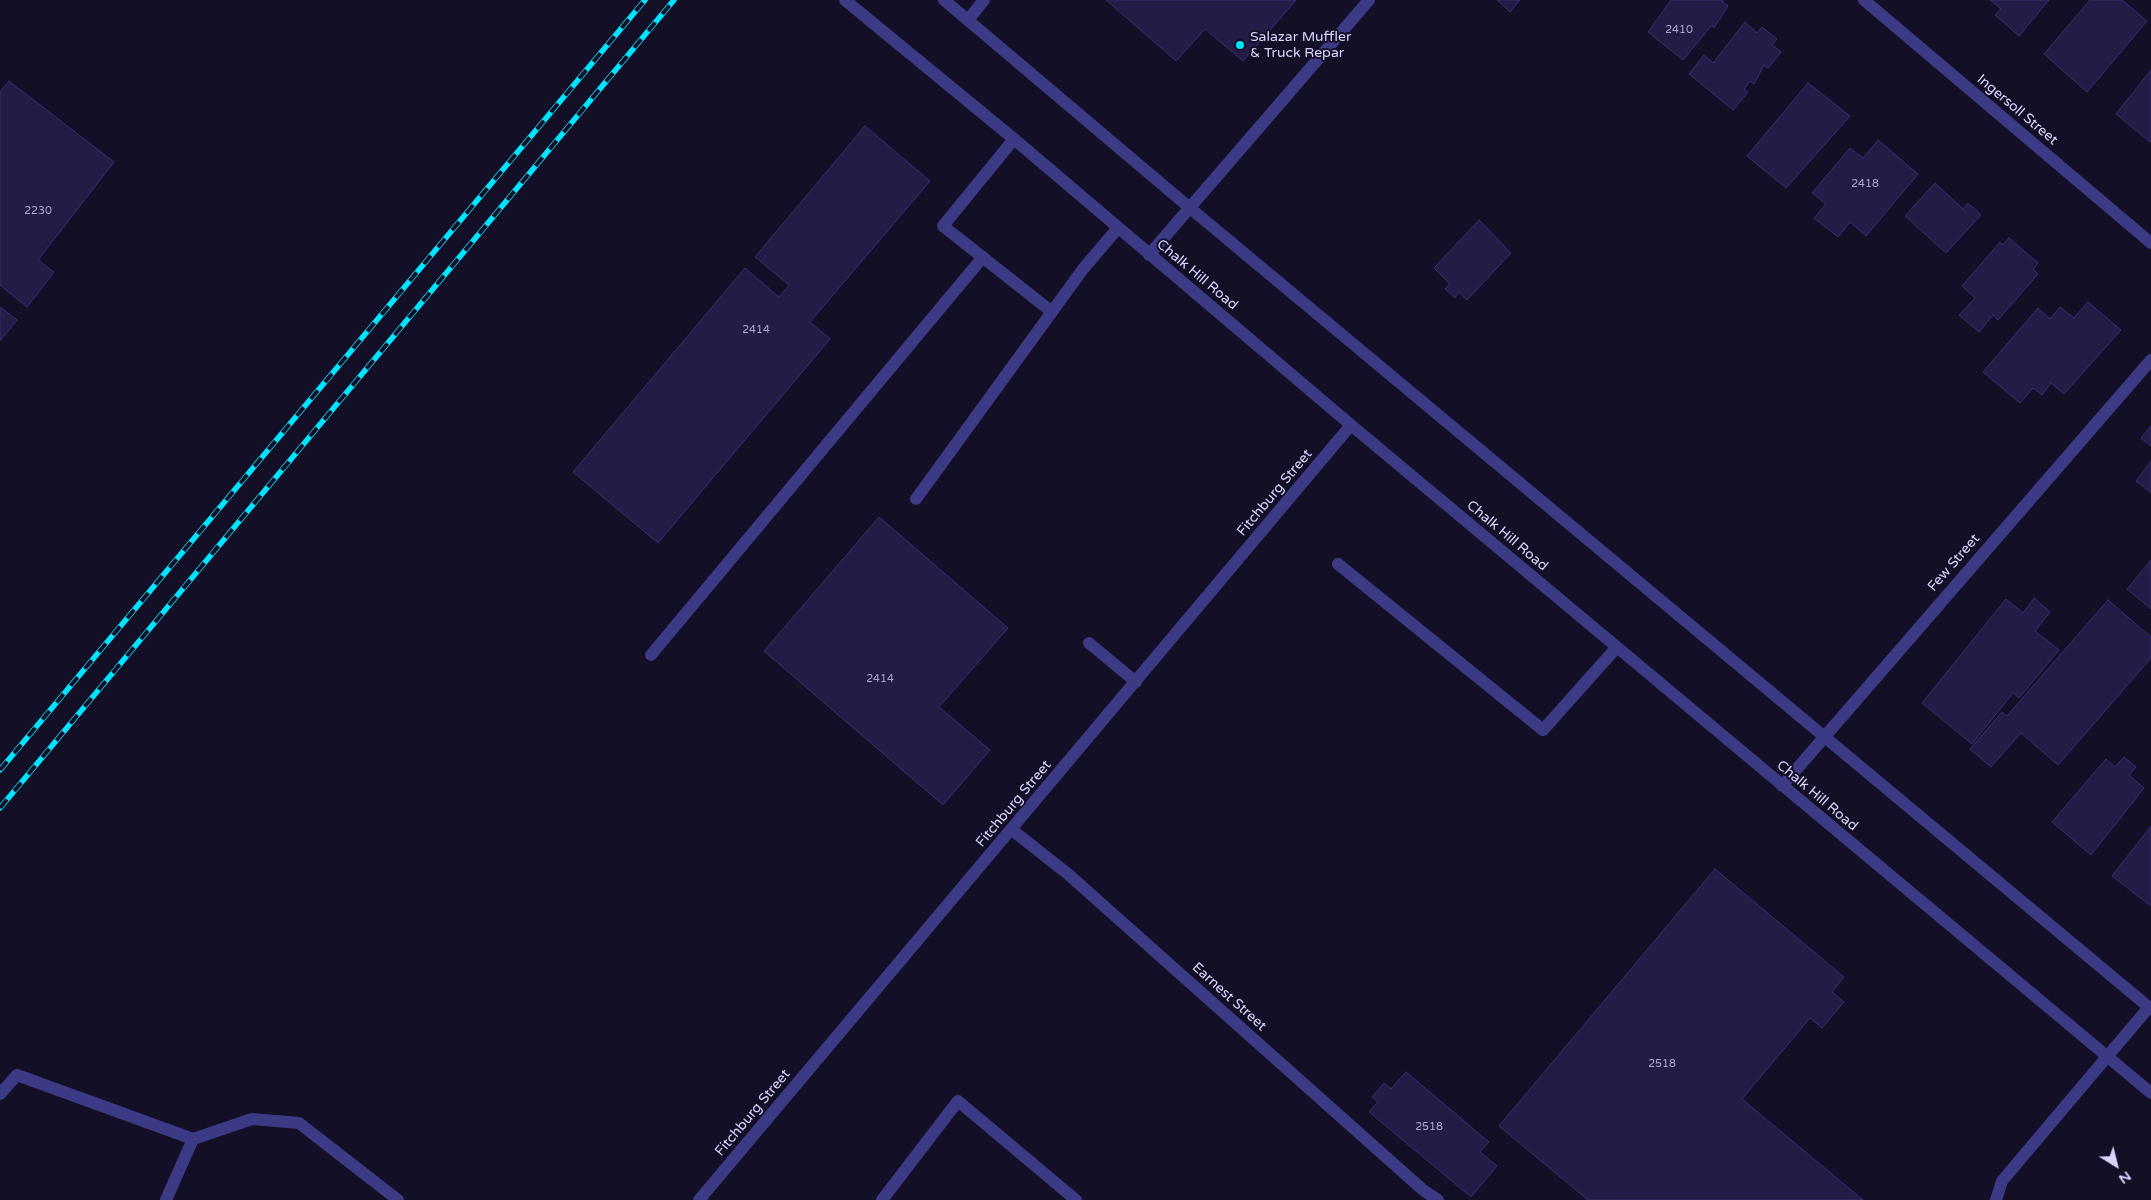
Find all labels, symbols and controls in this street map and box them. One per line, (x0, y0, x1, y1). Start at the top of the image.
house number: 2410 (1665, 23, 1693, 37)
place label: Salazar Muffler & Truck Repar (1250, 29, 1351, 62)
marker: Salazar Muffler & Truck Repar (1234, 39, 1246, 51)
street label: Ingersoll Street (1973, 71, 2061, 149)
house number: 2418 (1851, 177, 1879, 191)
house number: 2230 (24, 204, 52, 218)
street label: Chalk Hill Road (1153, 236, 1241, 314)
house number: 2414 (742, 323, 770, 337)
street label: Fitchburg Street (1234, 446, 1316, 540)
street label: Chalk Hill Road (1463, 497, 1551, 575)
street label: Few Street (1925, 531, 1983, 595)
house number: 2414 (866, 672, 894, 686)
street label: Fitchburg Street (973, 757, 1055, 851)
street label: Chalk Hill Road (1773, 757, 1861, 835)
street label: Earnest Street (1188, 959, 1270, 1035)
house number: 2518 (1648, 1057, 1676, 1071)
street label: Fitchburg Street (712, 1066, 794, 1160)
house number: 2518 (1415, 1120, 1443, 1134)
north arrow (2091, 1140, 2141, 1190)
text: N (2116, 1167, 2135, 1188)

